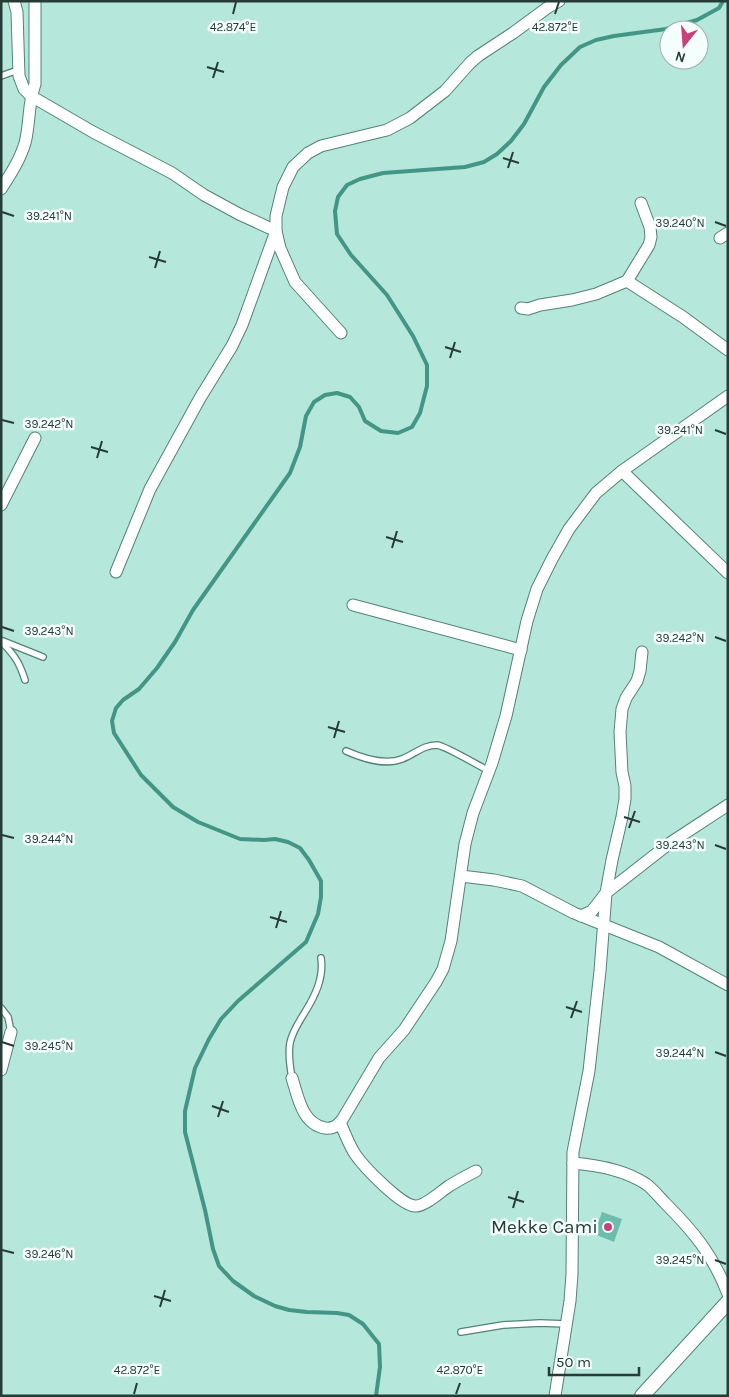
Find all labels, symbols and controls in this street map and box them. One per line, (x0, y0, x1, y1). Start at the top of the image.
text: 42.874°E (210, 20, 256, 34)
text: 42.872°E (532, 20, 578, 34)
north arrow (659, 20, 709, 70)
text: N (673, 47, 688, 67)
text: 39.241°N (26, 209, 72, 223)
text: 39.240°N (655, 216, 705, 230)
text: 39.242°N (24, 417, 74, 431)
text: 39.241°N (657, 423, 703, 437)
text: 39.243°N (24, 624, 74, 638)
text: 39.242°N (655, 631, 705, 645)
text: 39.244°N (25, 832, 73, 846)
text: 39.243°N (655, 838, 705, 852)
text: 39.245°N (25, 1039, 73, 1053)
text: 39.244°N (656, 1046, 704, 1060)
place label: Mekke Cami (491, 1216, 598, 1238)
marker: Mekke Cami (602, 1221, 614, 1233)
text: 39.246°N (24, 1247, 74, 1261)
text: 39.245°N (656, 1253, 704, 1267)
scale bar (549, 1344, 639, 1376)
text: 50 m (556, 1353, 591, 1371)
text: 42.872°E (114, 1363, 160, 1377)
text: 42.870°E (437, 1363, 483, 1377)

